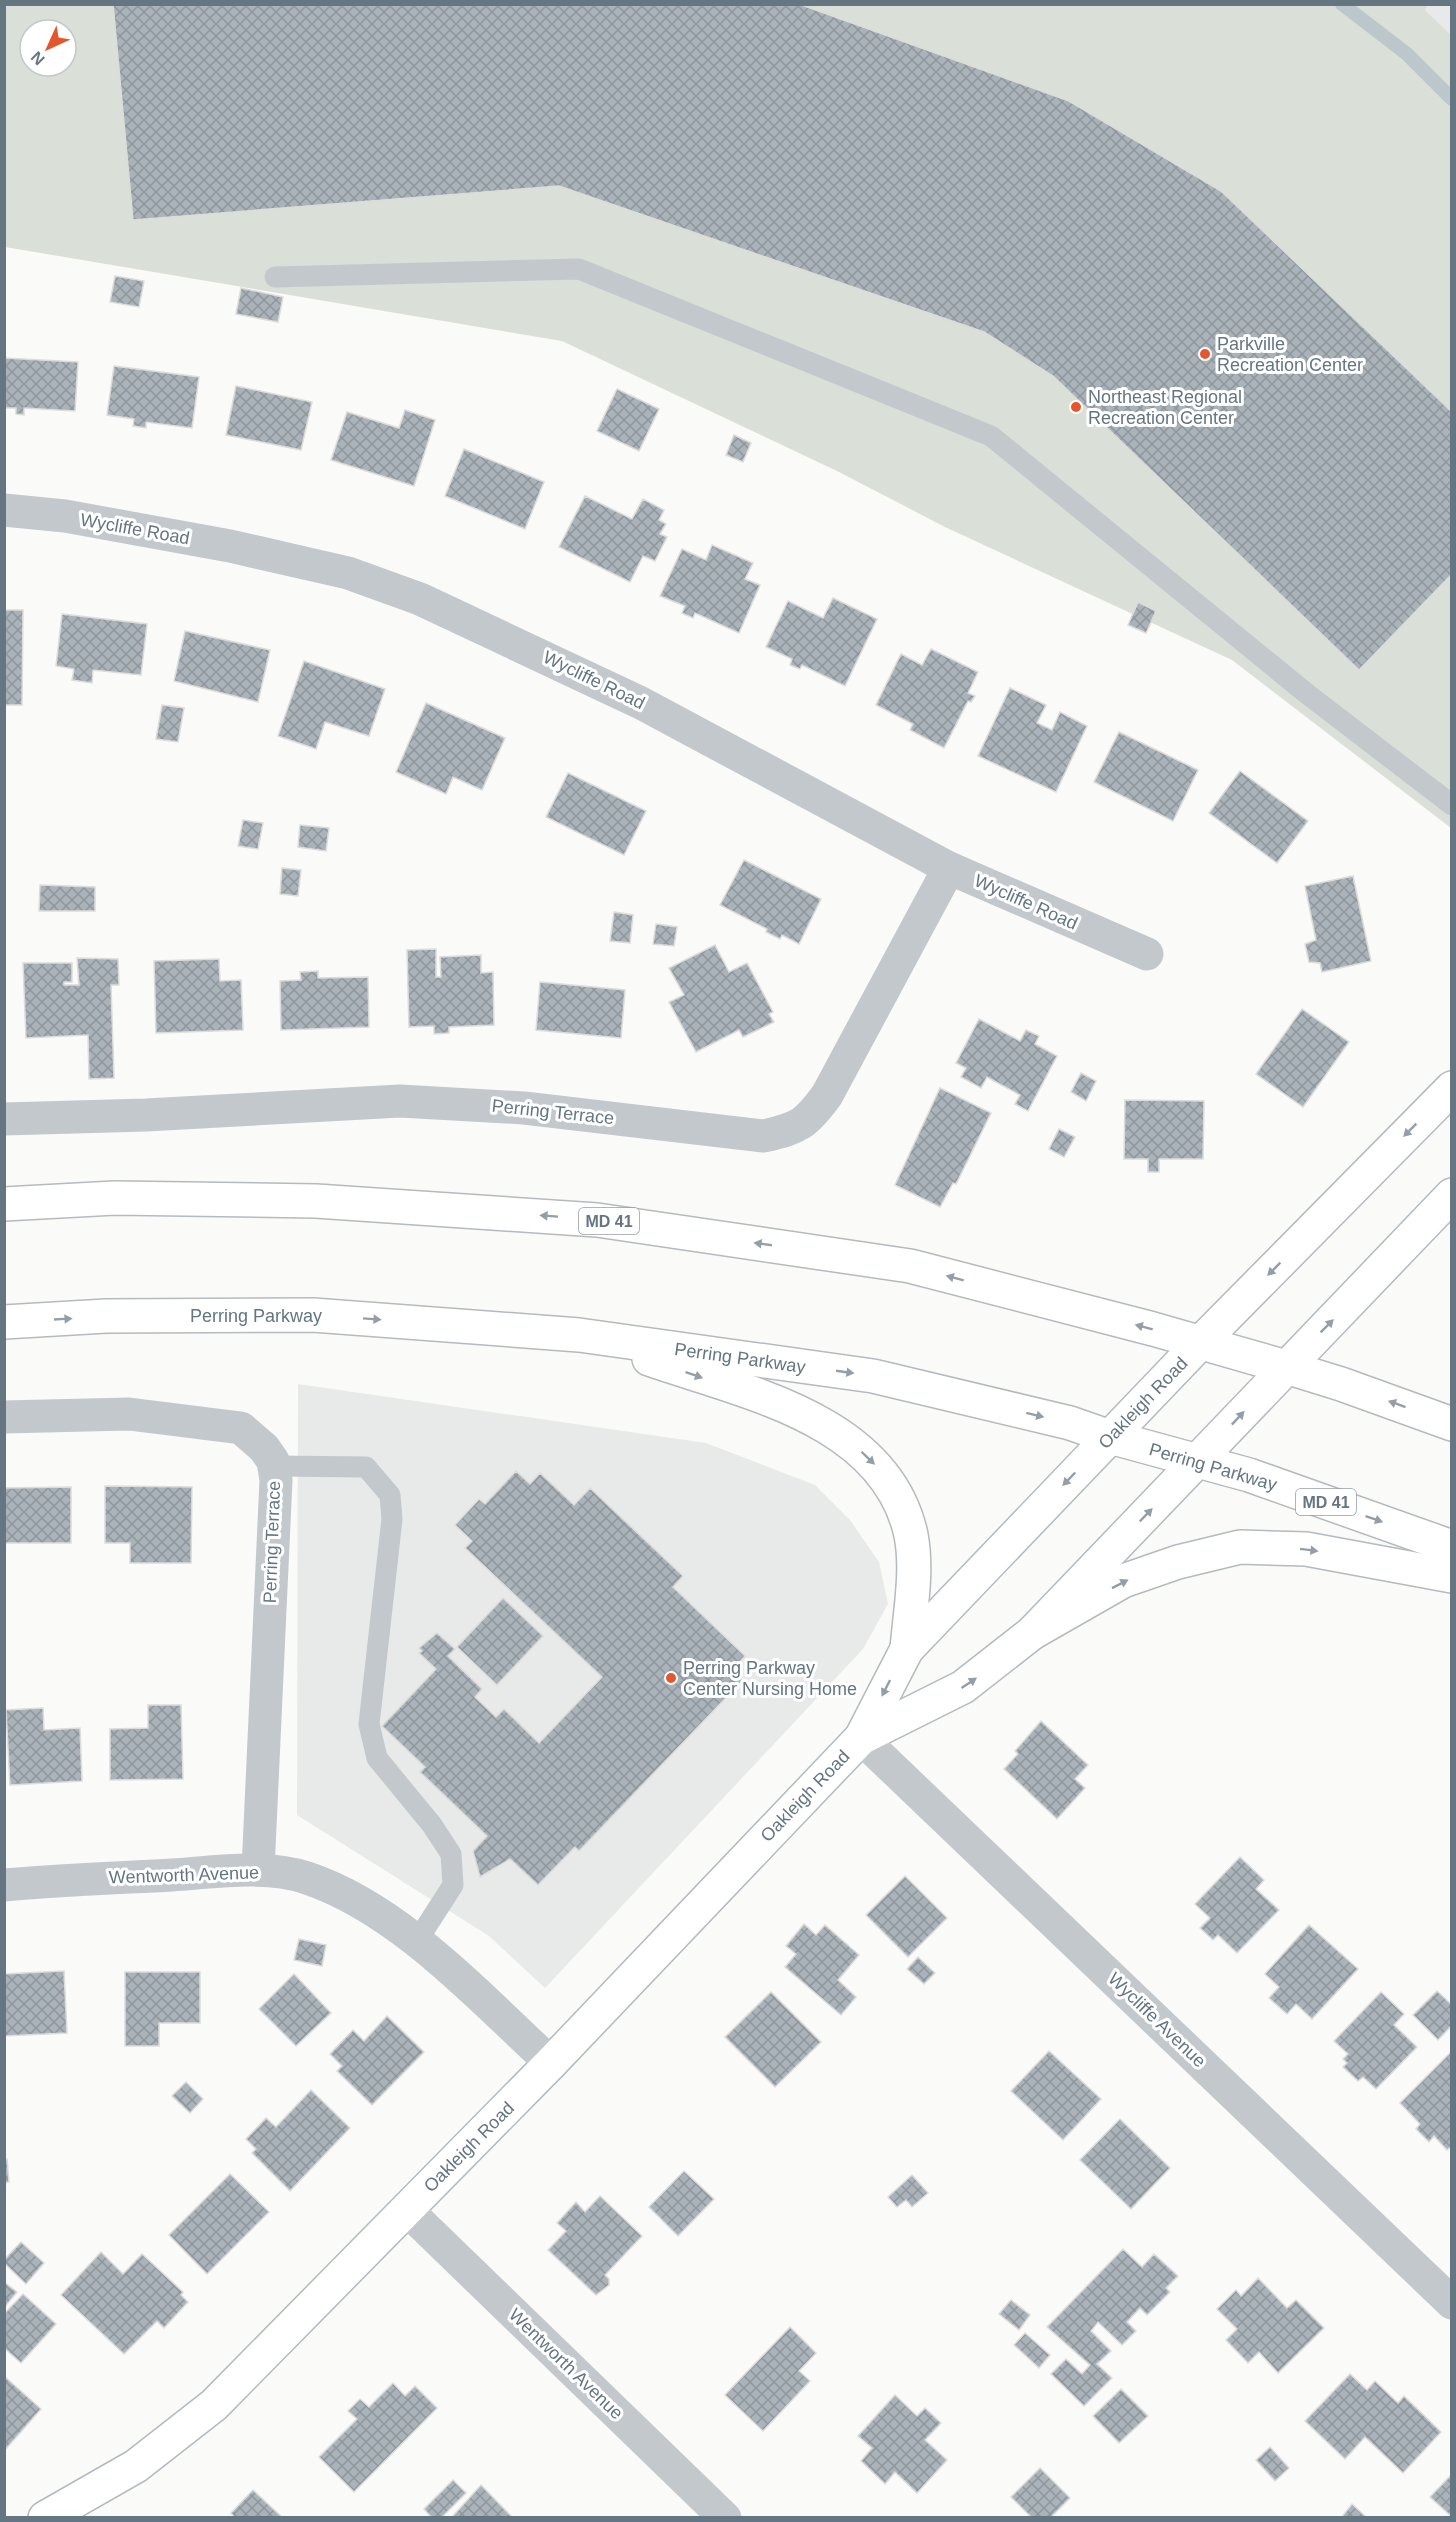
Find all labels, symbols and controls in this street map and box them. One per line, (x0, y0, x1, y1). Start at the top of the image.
north arrow (18, 18, 78, 78)
text: N (28, 48, 48, 68)
place label: Parkville Recreation Center (1217, 334, 1363, 375)
marker: Parkville Recreation Center (1198, 347, 1212, 361)
place label: Northeast Regional Recreation Center (1088, 387, 1242, 428)
marker: Northeast Regional Recreation Center (1069, 400, 1083, 414)
street label: Wycliffe Road (79, 510, 191, 548)
street label: Wycliffe Road (540, 647, 648, 713)
street label: Wycliffe Road (971, 870, 1081, 934)
street label: Perring Terrace (491, 1096, 615, 1128)
one-way arrow (1404, 1122, 1418, 1136)
road number: MD 41 (579, 1208, 639, 1234)
one-way arrow (540, 1212, 559, 1221)
one-way arrow (754, 1240, 773, 1249)
one-way arrow (1267, 1261, 1281, 1275)
one-way arrow (946, 1272, 965, 1282)
street label: Perring Parkway (190, 1306, 322, 1326)
one-way arrow (53, 1314, 72, 1323)
one-way arrow (362, 1314, 381, 1324)
one-way arrow (1319, 1319, 1333, 1333)
one-way arrow (1135, 1321, 1153, 1331)
street label: Perring Parkway (673, 1339, 807, 1377)
street label: Oakleigh Road (1094, 1353, 1192, 1453)
one-way arrow (836, 1368, 855, 1377)
one-way arrow (685, 1371, 703, 1380)
one-way arrow (1387, 1399, 1405, 1409)
one-way arrow (1026, 1411, 1045, 1420)
one-way arrow (1231, 1411, 1245, 1425)
street label: Perring Parkway (1147, 1439, 1279, 1495)
one-way arrow (860, 1451, 874, 1465)
one-way arrow (1063, 1472, 1077, 1486)
street label: Perring Terrace (260, 1480, 284, 1604)
road number: MD 41 (1296, 1489, 1356, 1515)
one-way arrow (1139, 1508, 1153, 1523)
one-way arrow (1365, 1514, 1383, 1524)
one-way arrow (1300, 1545, 1319, 1555)
one-way arrow (1112, 1579, 1129, 1589)
place label: Perring Parkway Center Nursing Home (683, 1658, 857, 1699)
marker: Perring Parkway Center Nursing Home (664, 1671, 678, 1685)
one-way arrow (961, 1678, 977, 1689)
one-way arrow (882, 1679, 891, 1696)
street label: Oakleigh Road (756, 1746, 854, 1846)
street label: Wentworth Avenue (108, 1862, 260, 1888)
street label: Wycliffe Avenue (1104, 1969, 1210, 2071)
street label: Oakleigh Road (420, 2098, 518, 2196)
street label: Wentworth Avenue (505, 2305, 627, 2423)

